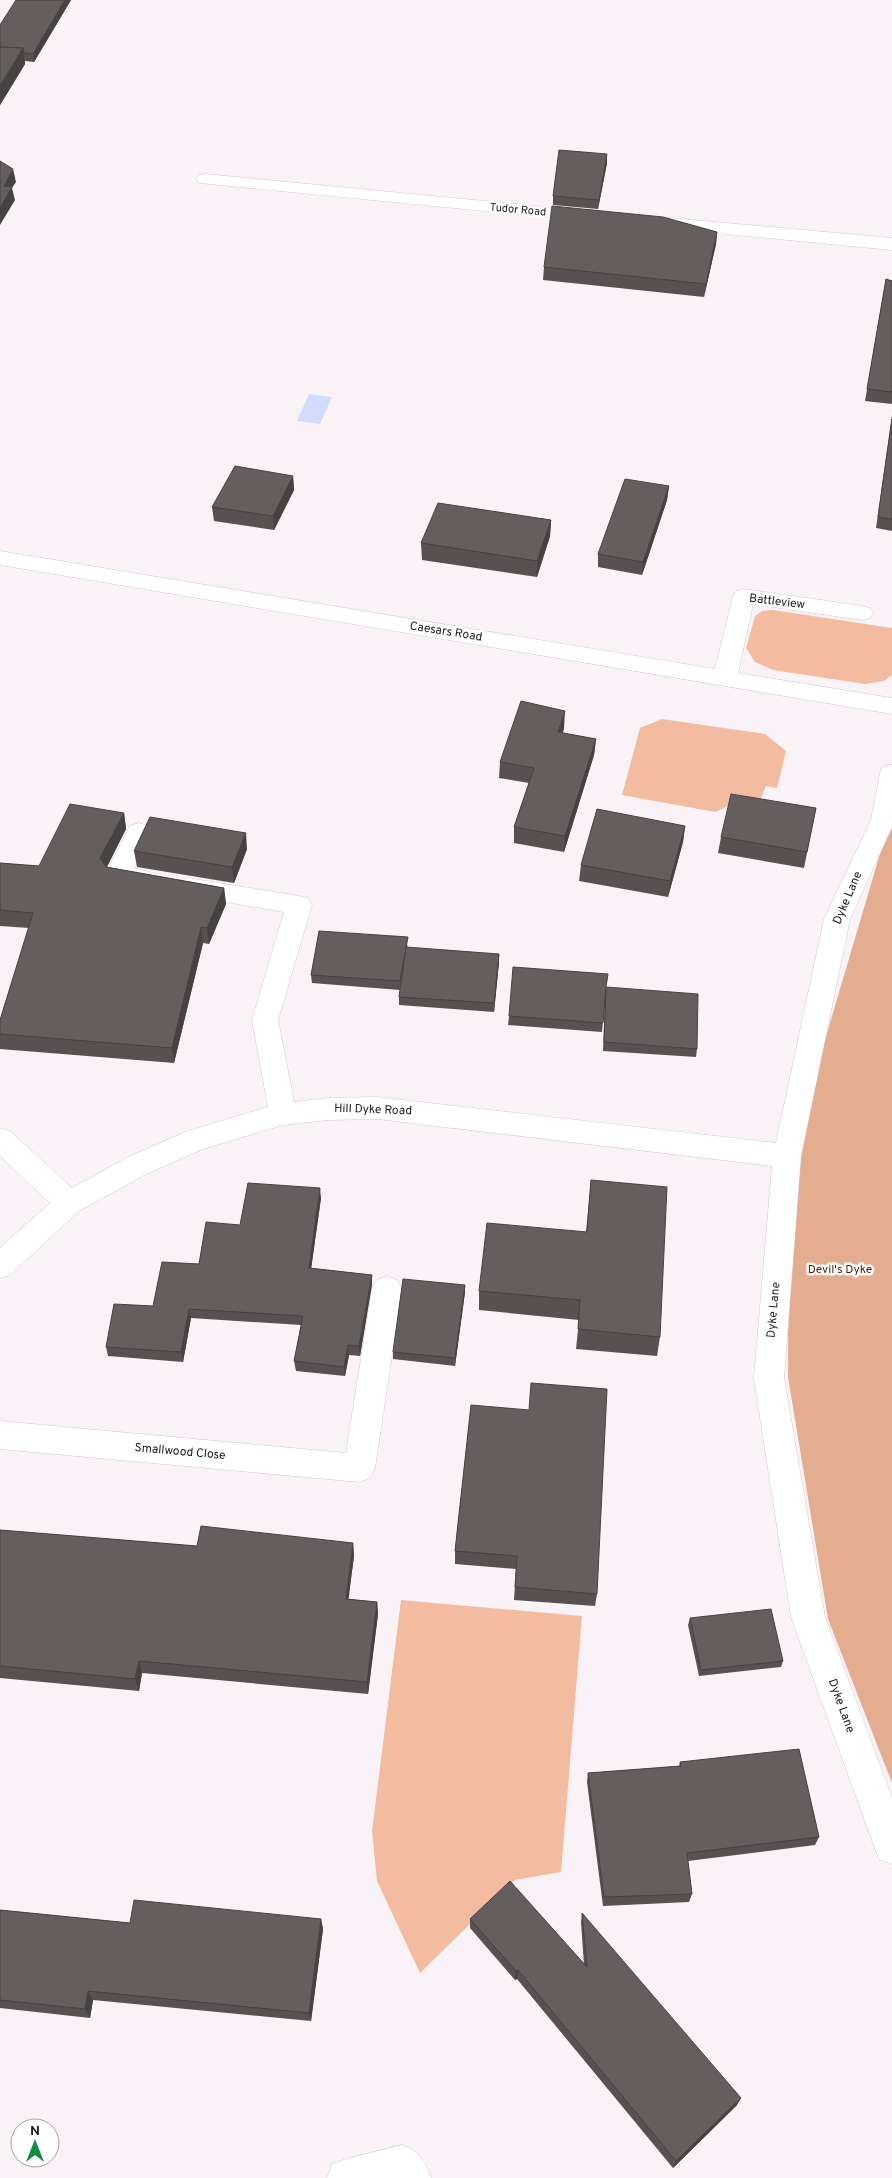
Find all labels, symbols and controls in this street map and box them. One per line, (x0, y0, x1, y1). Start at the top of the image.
street label: Tudor Road (489, 201, 547, 219)
street label: Battleview (748, 591, 806, 613)
street label: Caesars Road (409, 618, 483, 646)
street label: Dyke Lane (830, 869, 866, 927)
street label: Hill Dyke Road (334, 1101, 412, 1119)
park label: Devil's Dyke (808, 1262, 872, 1278)
street label: Dyke Lane (764, 1281, 784, 1339)
street label: Smallwood Close (134, 1440, 226, 1464)
street label: Dyke Lane (824, 1677, 858, 1735)
north arrow (10, 2118, 60, 2168)
text: N (30, 2123, 40, 2140)

